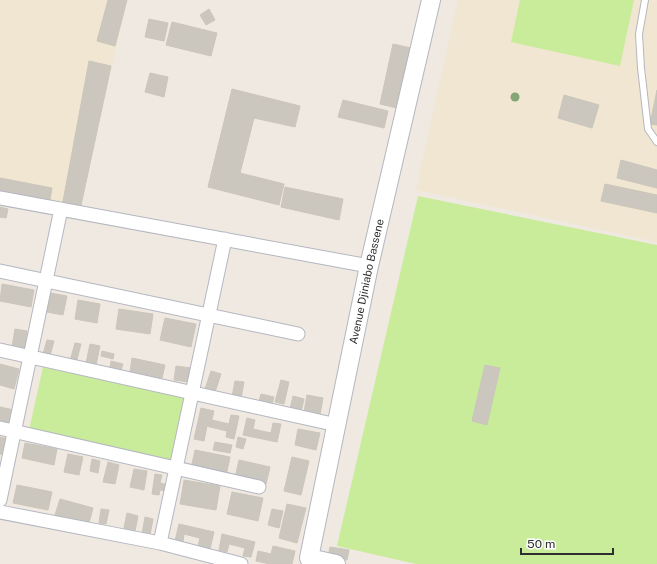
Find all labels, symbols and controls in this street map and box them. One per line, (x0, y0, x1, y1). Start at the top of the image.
street label: Avenue Djiniabo Bassene (347, 218, 386, 345)
scale bar (521, 530, 613, 556)
text: 50 m (527, 537, 555, 551)

